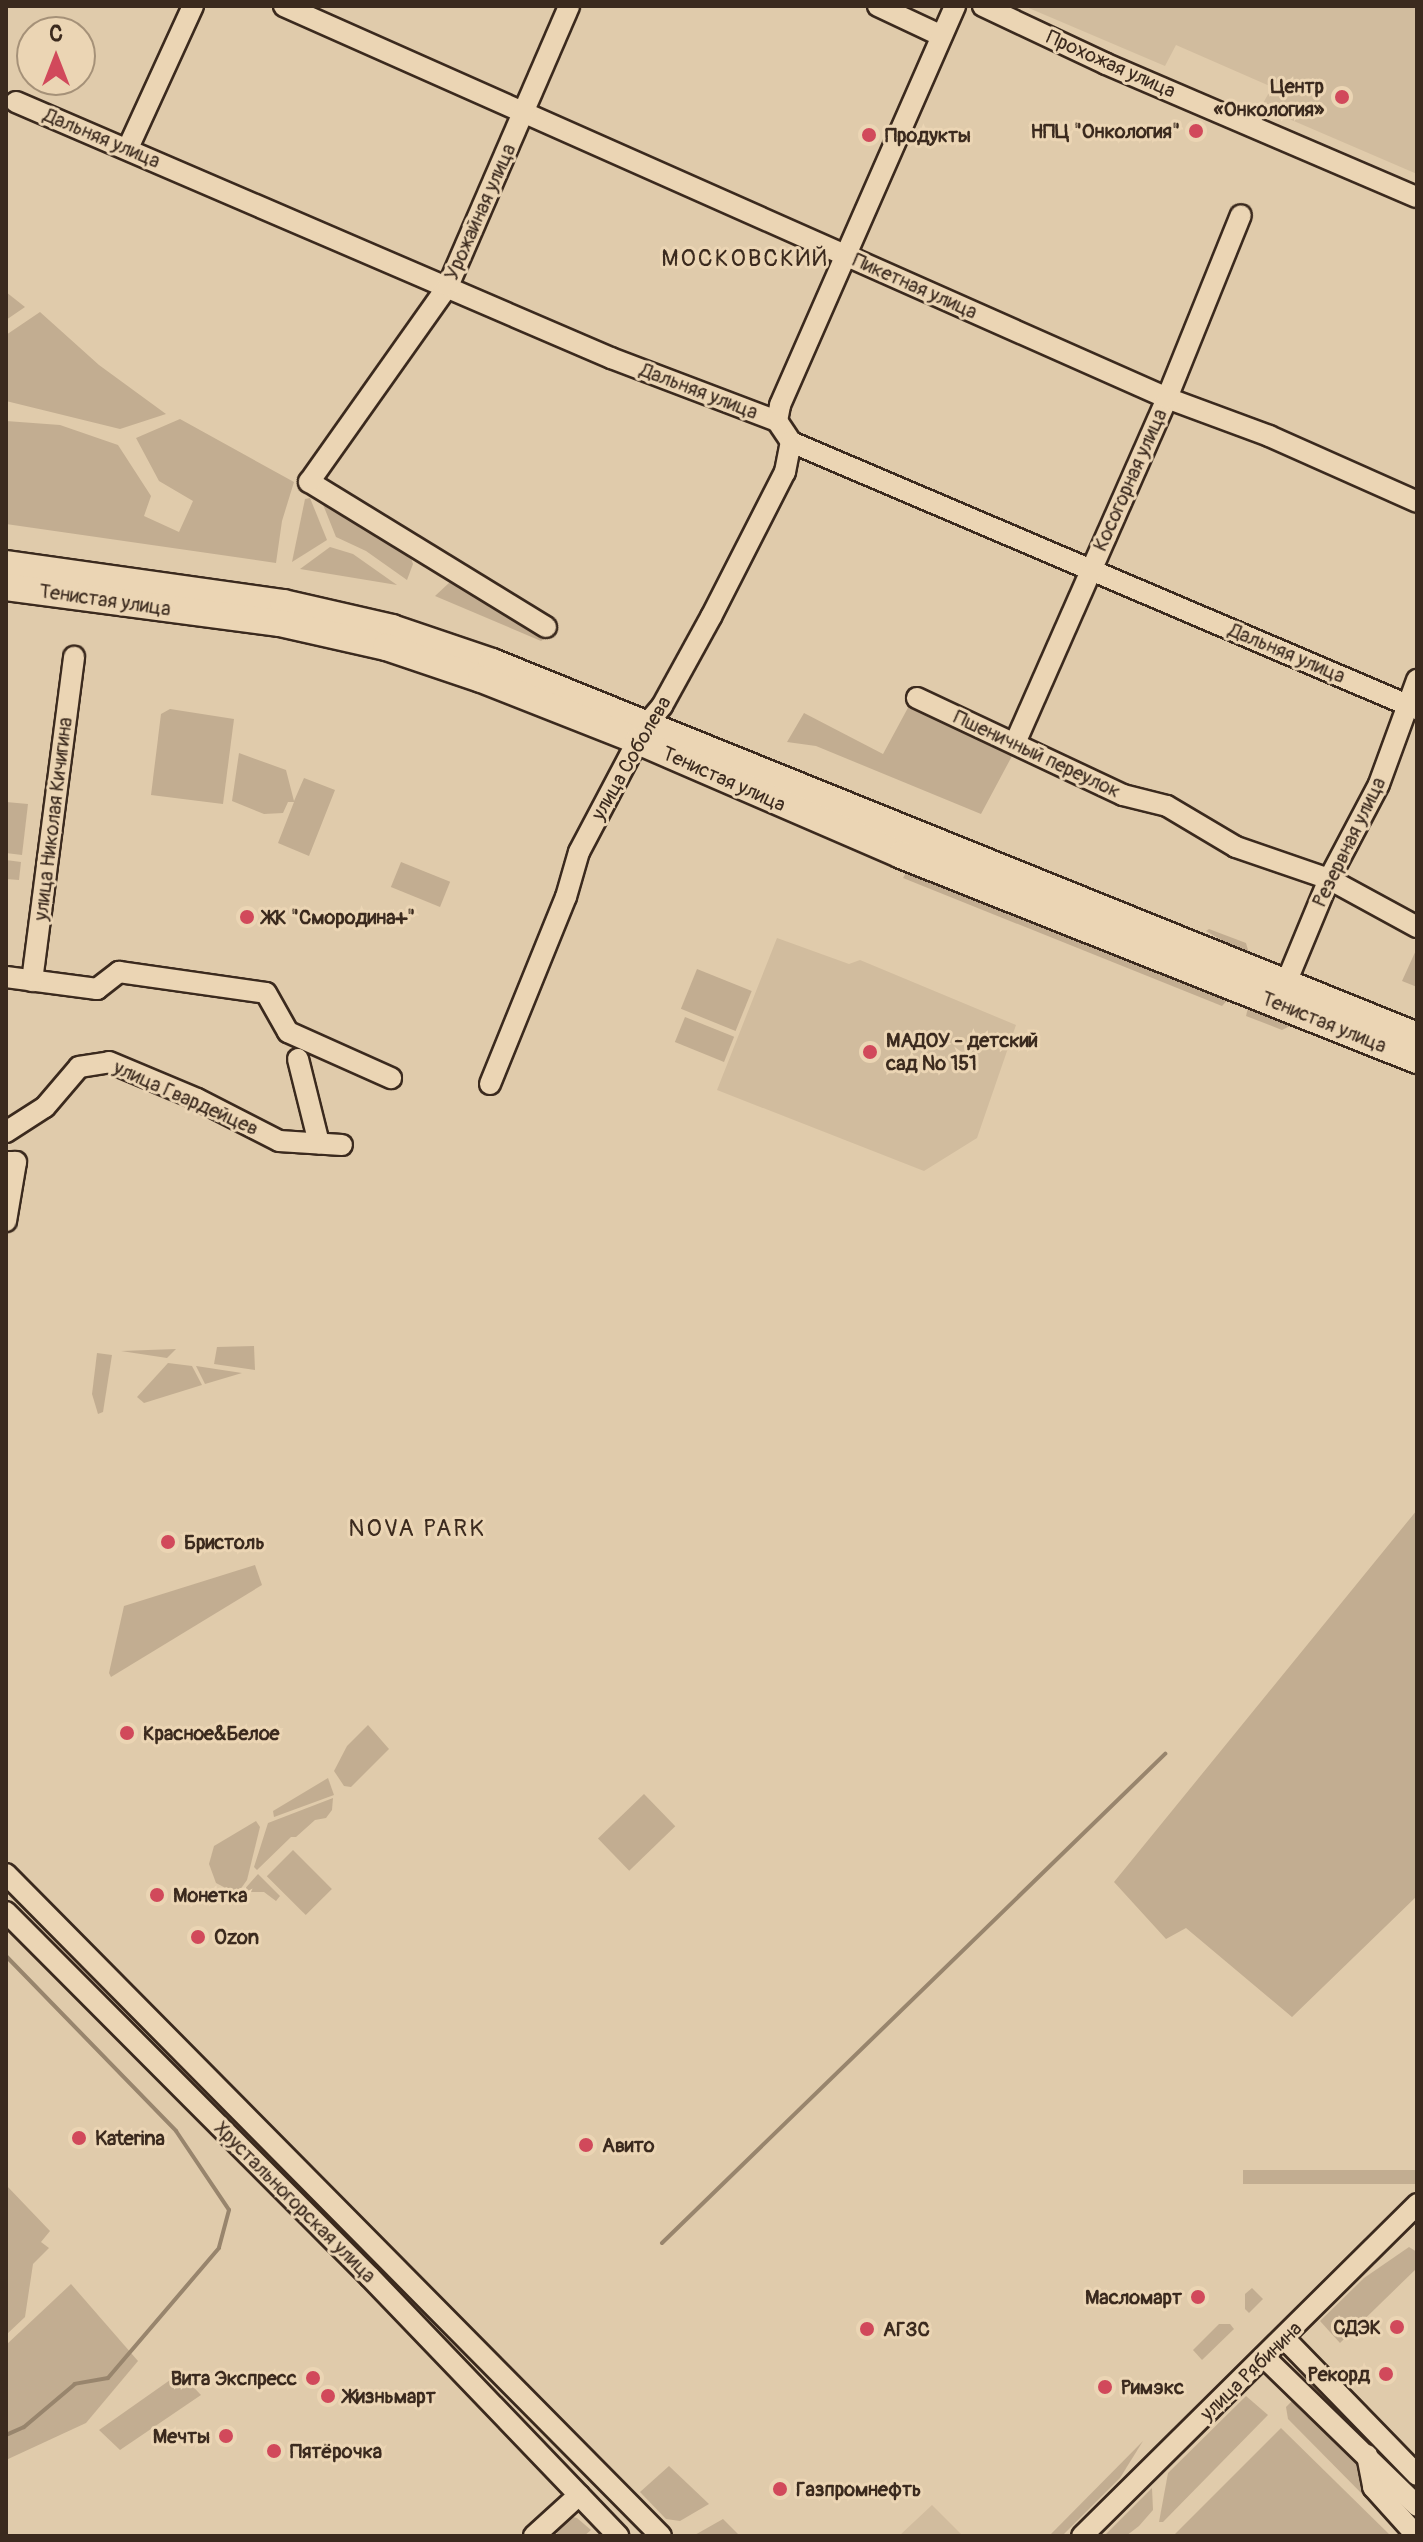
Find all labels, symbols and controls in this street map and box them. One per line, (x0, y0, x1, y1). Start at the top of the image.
north arrow (16, 16, 96, 96)
text: С (49, 20, 63, 48)
street label: Прохожая улица (1043, 25, 1179, 103)
place label: Центр «Онкология» (1214, 74, 1324, 121)
marker: Центр «Онкология» (1331, 86, 1353, 108)
street label: Дальняя улица (40, 103, 164, 173)
place label: НПЦ "Онкология" (1030, 119, 1180, 143)
marker: НПЦ "Онкология" (1187, 122, 1205, 140)
place label: Продукты (885, 123, 971, 147)
marker: Продукты (860, 126, 878, 144)
street label: Урожайная улица (439, 140, 521, 284)
district label: МОСКОВСКИЙ (661, 245, 829, 273)
street label: Пикетная улица (849, 248, 981, 324)
street label: Дальняя улица (637, 358, 761, 424)
street label: Косогорная улица (1088, 405, 1172, 555)
street label: Тенистая улица (38, 579, 172, 621)
street label: Дальняя улица (1225, 618, 1349, 688)
street label: улица Соболева (586, 692, 676, 824)
street label: Пшеничный переулок (950, 705, 1124, 803)
street label: улица Николая Кичигина (29, 716, 77, 922)
street label: Тенистая улица (659, 741, 789, 817)
street label: Резервная улица (1307, 773, 1391, 911)
place label: ЖК "Смородина+" (263, 905, 415, 929)
marker: ЖК "Смородина+" (238, 908, 256, 926)
street label: Тенистая улица (1258, 986, 1390, 1058)
place label: МАДОУ - детский сад № 151 (886, 1028, 1038, 1075)
marker: МАДОУ - детский сад № 151 (861, 1043, 879, 1061)
street label: улица Гвардейцев (110, 1055, 262, 1141)
district label: NOVA PARK (348, 1515, 486, 1543)
place label: Бристоль (184, 1530, 265, 1554)
marker: Бристоль (159, 1533, 177, 1551)
place label: Красное&Белое (143, 1721, 279, 1745)
marker: Красное&Белое (118, 1724, 136, 1742)
place label: Монетка (173, 1883, 248, 1907)
marker: Монетка (148, 1886, 166, 1904)
place label: Ozon (214, 1925, 259, 1949)
marker: Ozon (189, 1928, 207, 1946)
street label: Хрустальногорская улица (209, 2116, 381, 2288)
place label: Katerina (95, 2126, 165, 2150)
marker: Katerina (70, 2129, 88, 2147)
place label: Авито (602, 2133, 654, 2157)
marker: Авито (577, 2136, 595, 2154)
place label: Масломарт (1085, 2285, 1182, 2309)
marker: Масломарт (1189, 2288, 1207, 2306)
place label: СДЭК (1333, 2315, 1381, 2339)
place label: АГЗС (883, 2317, 930, 2341)
street label: улица Рябинина (1195, 2317, 1307, 2425)
marker: СДЭК (1388, 2318, 1406, 2336)
marker: АГЗС (858, 2320, 876, 2338)
place label: Рекорд (1308, 2362, 1370, 2386)
marker: Рекорд (1377, 2365, 1395, 2383)
place label: Вита Экспресс (171, 2366, 297, 2390)
marker: Вита Экспресс (304, 2369, 322, 2387)
place label: Римэкс (1121, 2375, 1184, 2399)
marker: Римэкс (1096, 2378, 1114, 2396)
place label: Жизньмарт (344, 2384, 436, 2408)
marker: Жизньмарт (319, 2387, 337, 2405)
place label: Мечты (153, 2424, 210, 2448)
marker: Мечты (217, 2427, 235, 2445)
place label: Пятёрочка (290, 2439, 382, 2463)
marker: Пятёрочка (265, 2442, 283, 2460)
place label: Газпромнефть (796, 2477, 921, 2501)
marker: Газпромнефть (771, 2480, 789, 2498)

